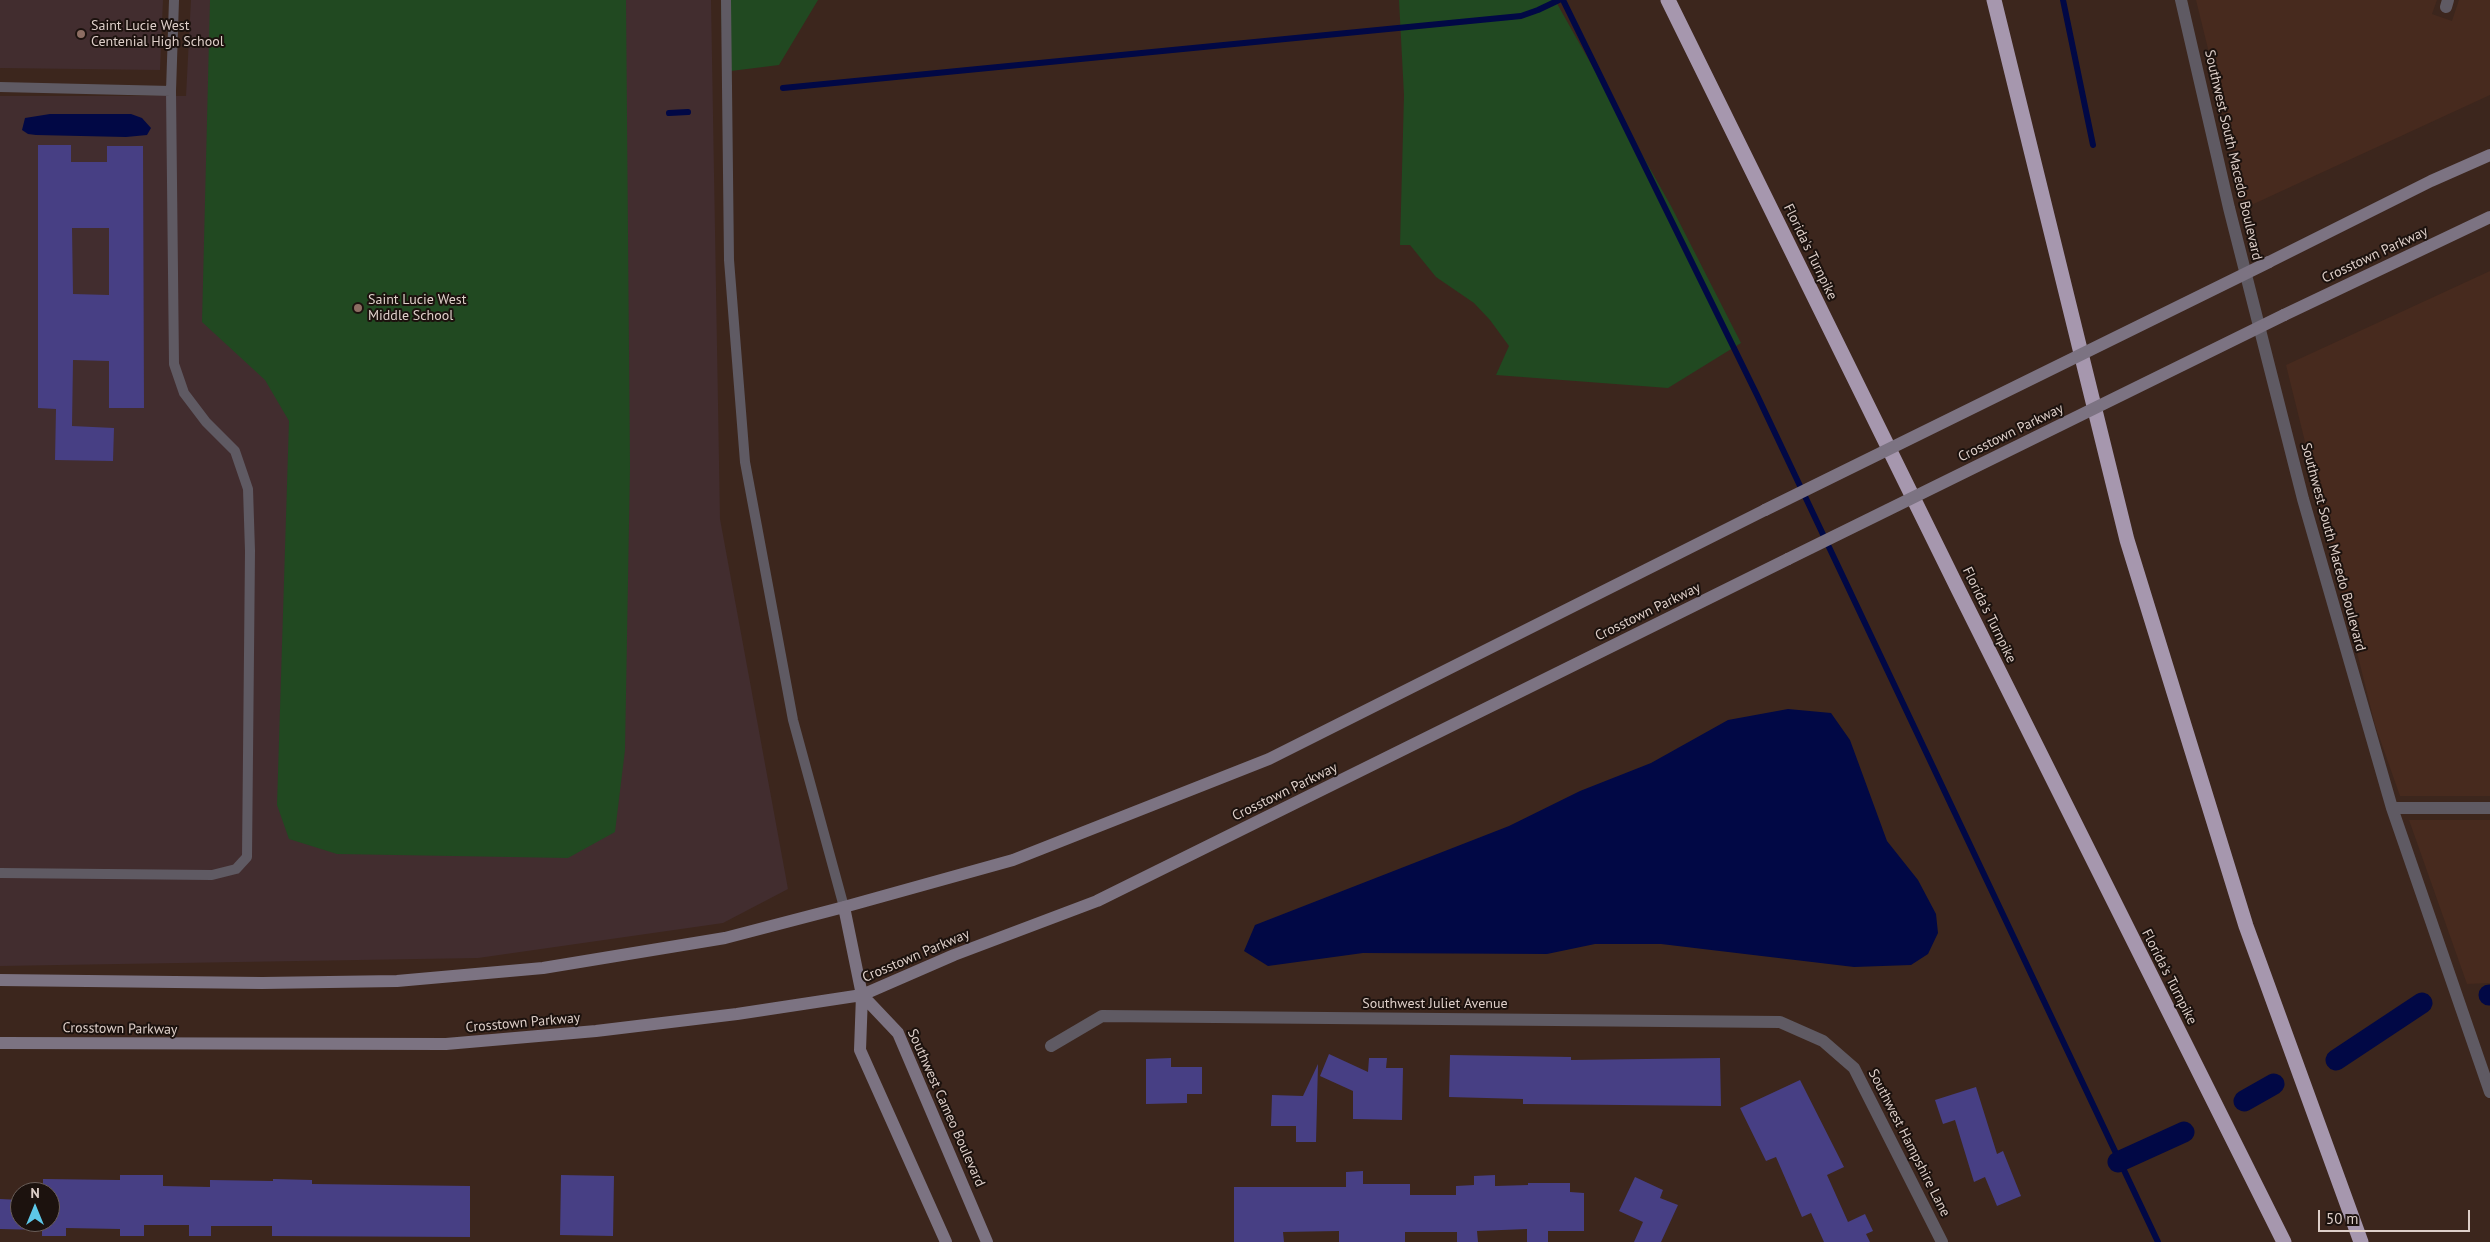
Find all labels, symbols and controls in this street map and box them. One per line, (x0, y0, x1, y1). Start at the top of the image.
place label: Saint Lucie West Centenial High School (91, 18, 224, 50)
marker: Saint Lucie West Centenial High School (75, 28, 87, 40)
street label: Southwest South Macedo Boulevard (2201, 48, 2265, 262)
street label: Florida's Turnpike (1779, 201, 1841, 303)
street label: Crosstown Parkway (2319, 223, 2431, 287)
place label: Saint Lucie West Middle School (368, 292, 466, 324)
marker: Saint Lucie West Middle School (352, 302, 364, 314)
street label: Crosstown Parkway (1956, 400, 2066, 466)
street label: Southwest South Macedo Boulevard (2297, 441, 2369, 653)
street label: Florida's Turnpike (1958, 564, 2020, 666)
street label: Crosstown Parkway (1593, 579, 1703, 645)
street label: Crosstown Parkway (1230, 759, 1340, 825)
street label: Crosstown Parkway (860, 926, 972, 986)
street label: Florida's Turnpike (2138, 927, 2200, 1027)
street label: Southwest Juliet Avenue (1362, 996, 1508, 1012)
street label: Crosstown Parkway (465, 1010, 581, 1036)
street label: Crosstown Parkway (62, 1020, 178, 1038)
street label: Southwest Cameo Boulevard (904, 1027, 988, 1189)
street label: Southwest Hampshire Lane (1864, 1066, 1954, 1220)
north arrow (10, 1182, 60, 1232)
text: N (30, 1184, 40, 1202)
scale bar (2320, 1200, 2472, 1232)
text: 50 m (2326, 1209, 2359, 1228)

